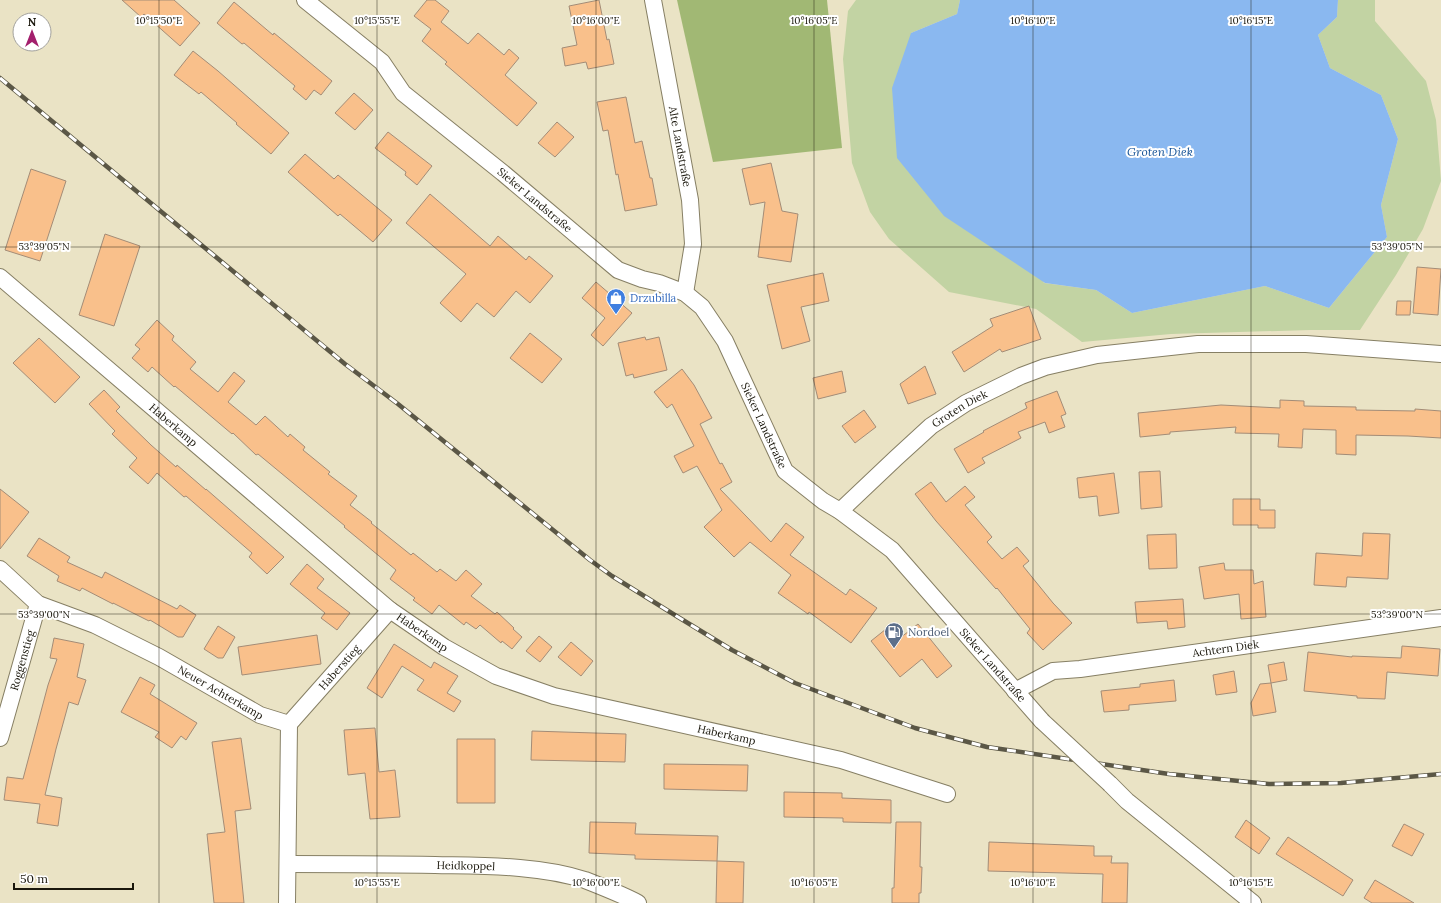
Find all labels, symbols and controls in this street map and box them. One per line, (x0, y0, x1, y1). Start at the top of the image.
north arrow (12, 12, 52, 52)
text: 10°15'50"E (136, 14, 182, 27)
text: 10°15'55"E (354, 14, 400, 27)
text: 10°16'00"E (572, 14, 620, 27)
text: 10°16'05"E (791, 14, 837, 27)
text: 10°16'10"E (1011, 14, 1055, 27)
text: 10°16'15"E (1229, 14, 1273, 27)
text: N (28, 15, 37, 29)
street label: Alte Landstraße (666, 104, 694, 188)
water label: Groten Diek (1127, 144, 1193, 159)
street label: Sieker Landstraße (495, 164, 575, 235)
text: 53°39'05"N (18, 240, 70, 253)
text: 53°39'05"N (1371, 240, 1423, 253)
shop icon: Drzubilla (605, 287, 627, 315)
place label: Drzubilla (630, 291, 677, 305)
street label: Sieker Landstraße (738, 380, 790, 471)
street label: Groten Diek (929, 387, 990, 431)
street label: Haberkamp (146, 400, 201, 450)
text: 53°39'00"N (18, 608, 70, 621)
text: 53°39'00"N (1371, 608, 1423, 621)
street label: Haberkamp (394, 610, 451, 655)
fuel station icon: Nordoel (883, 621, 905, 649)
place label: Nordoel (908, 625, 949, 639)
street label: Sieker Landstraße (957, 625, 1029, 705)
street label: Roggenstieg (7, 627, 38, 692)
street label: Achtern Diek (1190, 637, 1260, 660)
street label: Haberstieg (316, 641, 364, 693)
street label: Neuer Achterkamp (175, 662, 266, 723)
street label: Haberkamp (696, 721, 757, 748)
street label: Heidkoppel (437, 858, 495, 873)
scale bar (14, 865, 133, 891)
text: 50 m (20, 871, 48, 886)
text: 10°15'55"E (354, 876, 400, 889)
text: 10°16'00"E (572, 876, 620, 889)
text: 10°16'05"E (791, 876, 837, 889)
text: 10°16'10"E (1011, 876, 1055, 889)
text: 10°16'15"E (1229, 876, 1273, 889)

